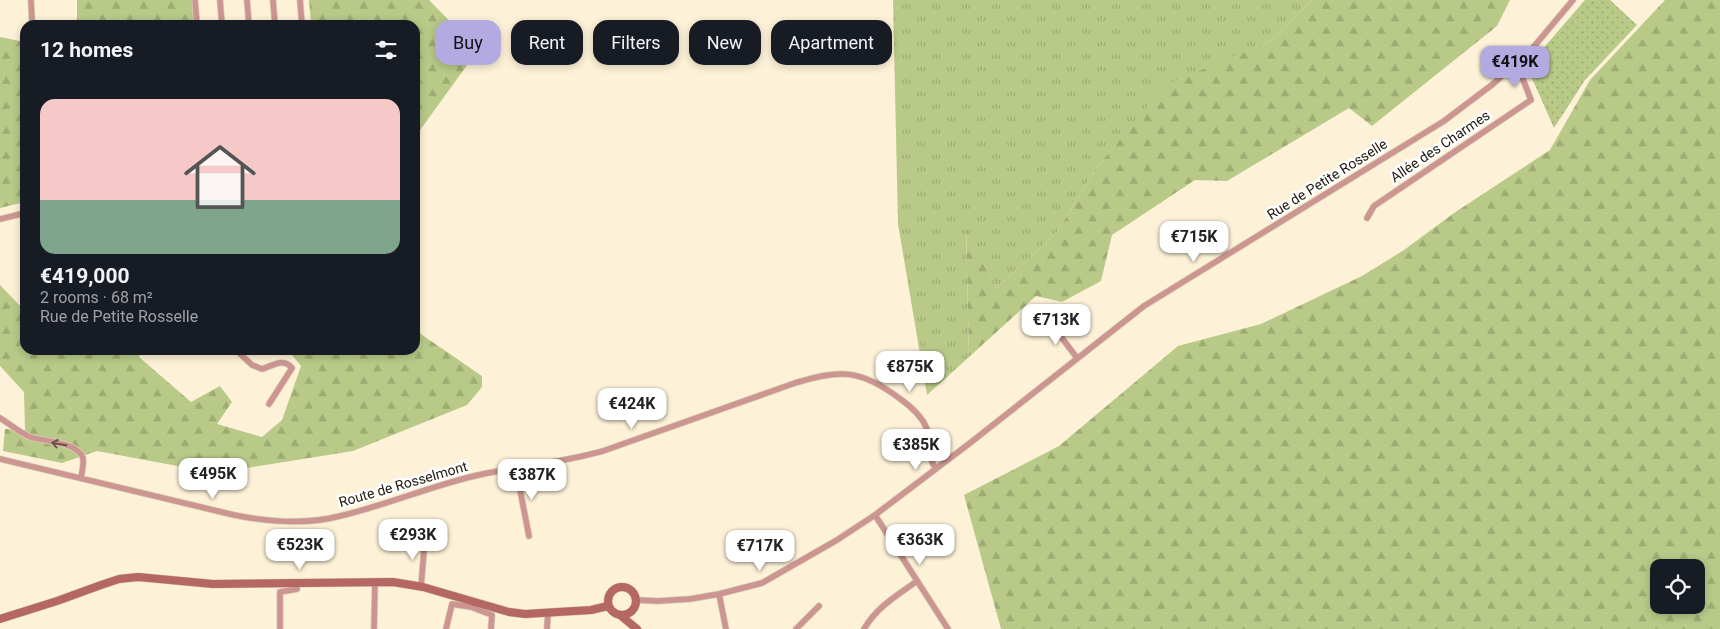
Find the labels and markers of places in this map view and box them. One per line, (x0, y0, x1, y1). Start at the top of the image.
pin: €419K (1480, 46, 1550, 88)
pin: €715K (1159, 220, 1229, 263)
pin: €713K (1021, 304, 1091, 346)
pin: €875K (875, 350, 945, 393)
pin: €424K (597, 388, 667, 430)
pin: €385K (881, 428, 951, 471)
pin: €495K (178, 458, 248, 500)
pin: €387K (497, 458, 567, 501)
pin: €293K (378, 518, 448, 561)
pin: €363K (885, 524, 955, 566)
pin: €523K (265, 528, 335, 571)
pin: €717K (725, 530, 795, 572)

